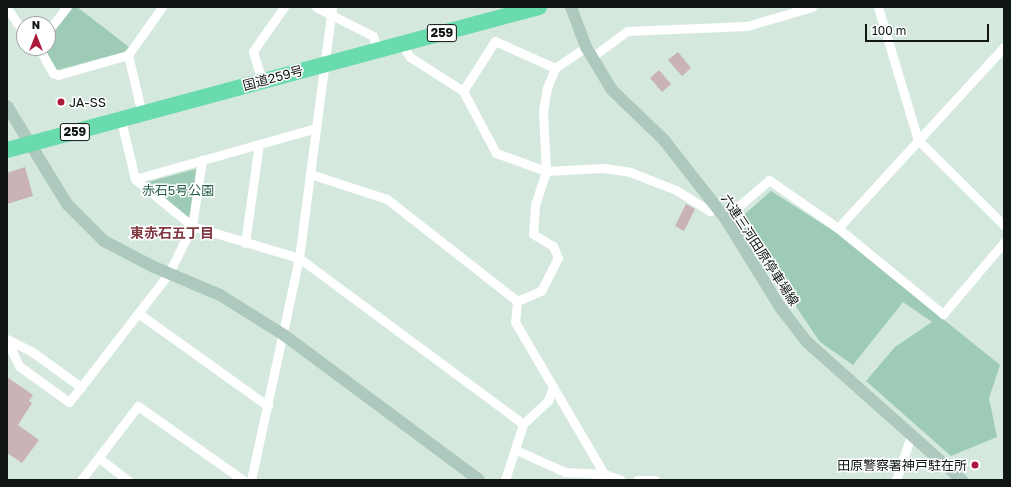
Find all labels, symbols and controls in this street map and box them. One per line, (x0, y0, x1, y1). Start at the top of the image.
north arrow (16, 16, 56, 56)
scale bar (867, 16, 991, 42)
text: N (32, 18, 40, 31)
road number: 259 (426, 23, 458, 43)
text: 100 m (872, 23, 906, 38)
street label: 国道259号 (241, 62, 305, 94)
place label: JA-SS (69, 94, 106, 110)
marker: JA-SS (56, 97, 66, 107)
road number: 259 (59, 122, 91, 142)
park label: 赤石5号公園 (142, 182, 214, 198)
street label: 六連三河田原停車場線 (718, 191, 802, 309)
district label: 東赤石五丁目 (130, 225, 214, 241)
place label: 田原警察署神戸駐在所 (837, 457, 967, 473)
marker: 田原警察署神戸駐在所 (970, 460, 980, 470)

